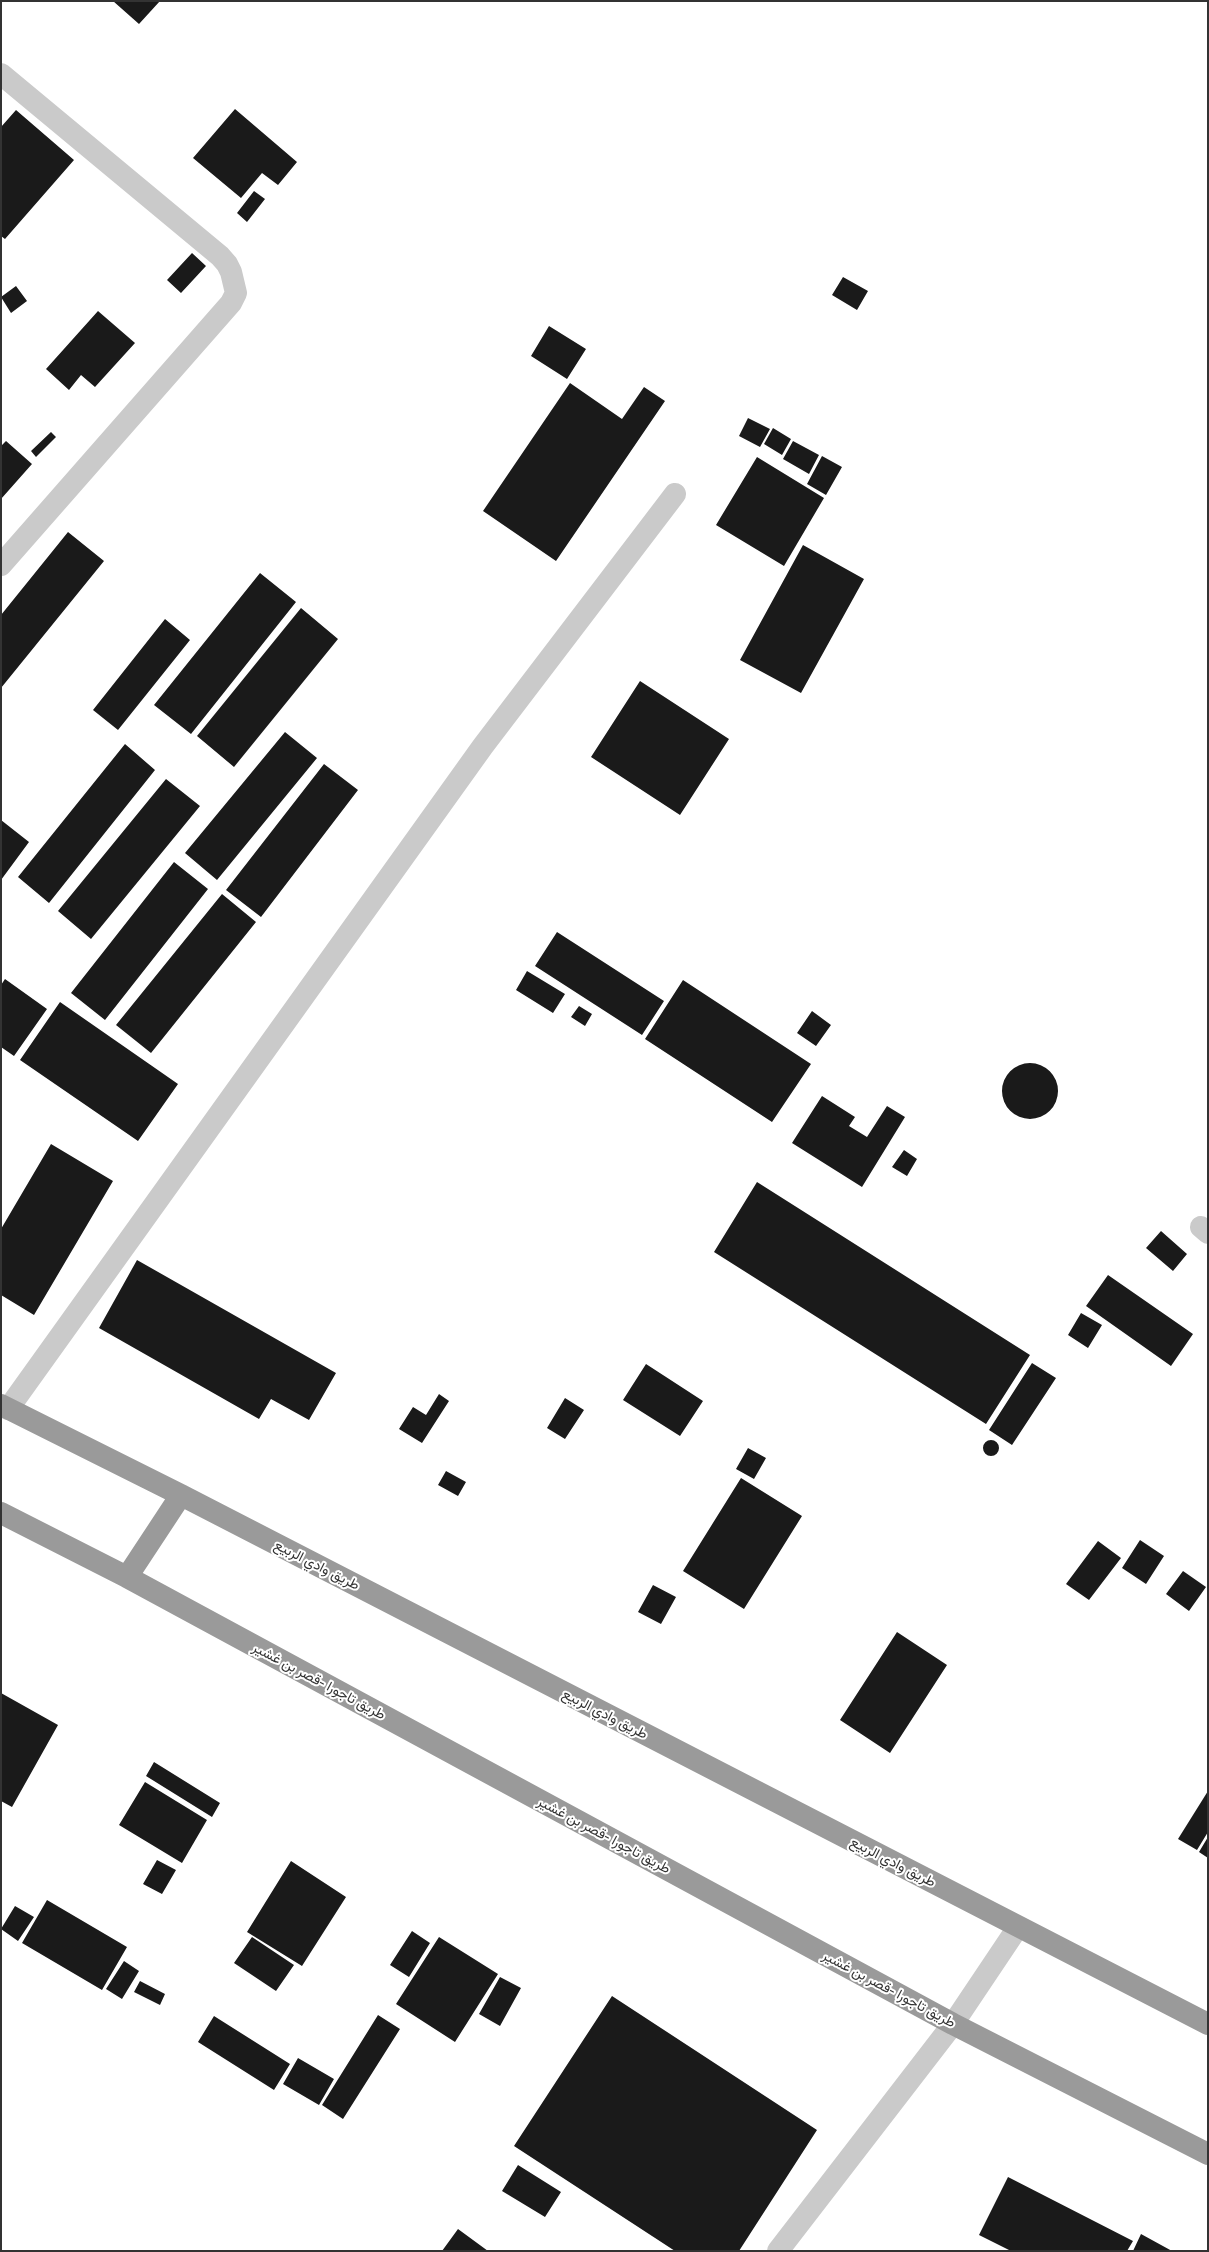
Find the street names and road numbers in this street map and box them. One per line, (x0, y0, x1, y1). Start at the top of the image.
street label: طريق وادي الربيع (272, 1536, 362, 1594)
street label: طريق تاجورا -قصر بن غشير (250, 1639, 388, 1723)
street label: طريق وادي الربيع (560, 1685, 650, 1743)
street label: طريق تاجورا -قصر بن غشير (535, 1793, 673, 1877)
street label: طريق وادي الربيع (848, 1833, 938, 1891)
street label: طريق تاجورا -قصر بن غشير (820, 1947, 958, 2031)

